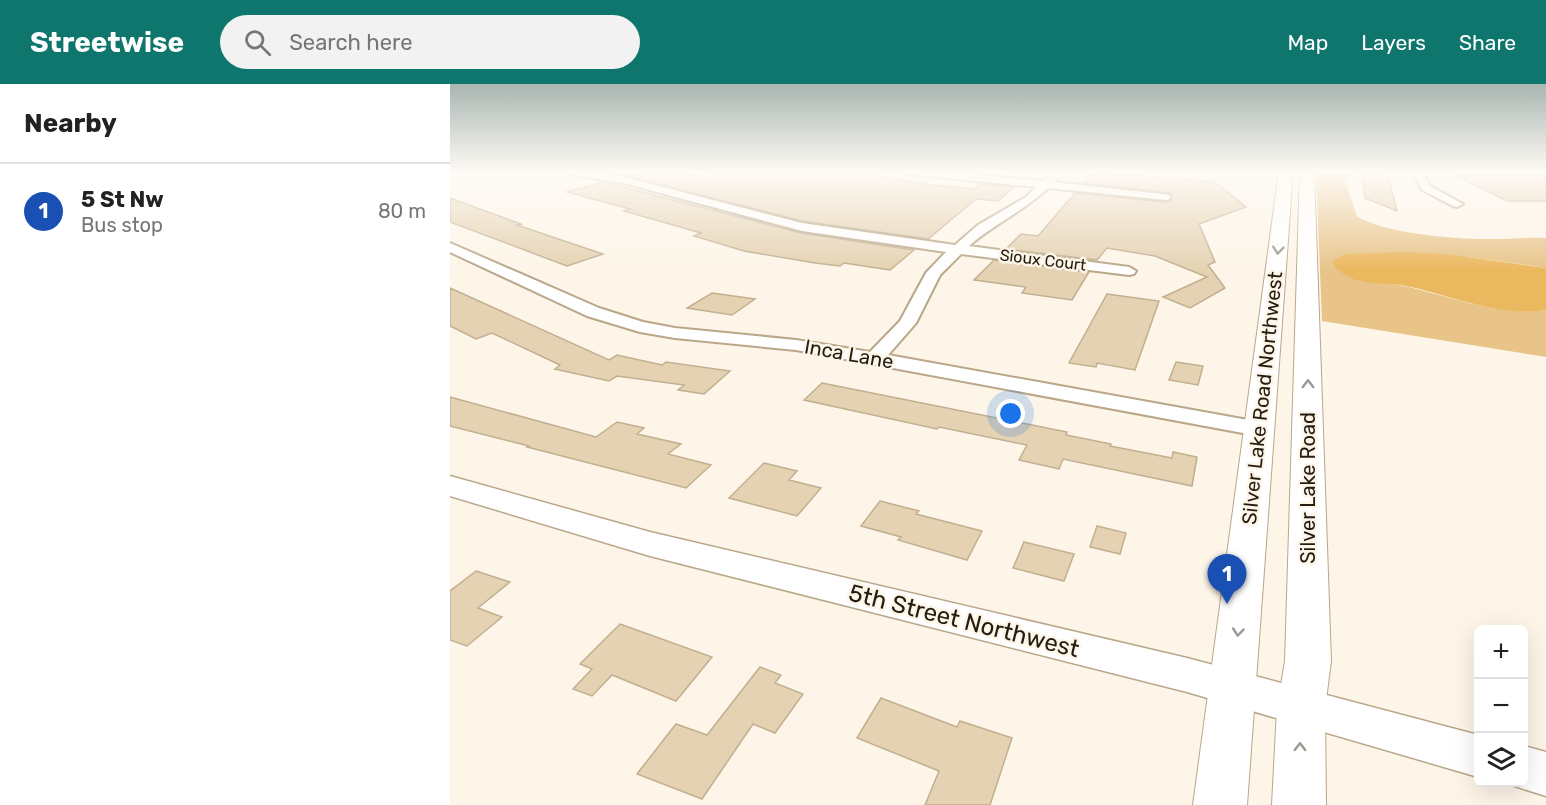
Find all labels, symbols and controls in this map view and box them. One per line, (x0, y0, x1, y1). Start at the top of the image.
search box (220, 15, 640, 69)
text: Streetwise (30, 26, 184, 59)
icon: search (241, 26, 274, 59)
text: Search here (289, 29, 413, 56)
text: Map (1287, 30, 1328, 55)
text: Layers (1361, 30, 1426, 55)
text: Share (1459, 30, 1516, 55)
text: Nearby (24, 108, 117, 139)
text: 5 St Nw (81, 186, 164, 213)
text: 1 (39, 199, 48, 223)
text: 80 m (378, 199, 426, 223)
text: Bus stop (81, 213, 163, 237)
street label: Sioux Court (999, 245, 1087, 275)
one-way arrow (1272, 245, 1285, 254)
street label: Silver Lake Road Northwest (1237, 270, 1287, 526)
street label: Inca Lane (803, 334, 895, 374)
one-way arrow (1302, 380, 1314, 389)
your location (996, 399, 1025, 428)
street label: Silver Lake Road (1296, 412, 1320, 564)
pin: 1 (1208, 554, 1246, 604)
street label: 5th Street Northwest (846, 579, 1082, 663)
map controls (1474, 625, 1528, 787)
button: + (1474, 625, 1528, 679)
one-way arrow (1232, 627, 1245, 636)
button: − (1474, 679, 1528, 733)
button: layers (1474, 733, 1528, 787)
one-way arrow (1294, 742, 1306, 751)

